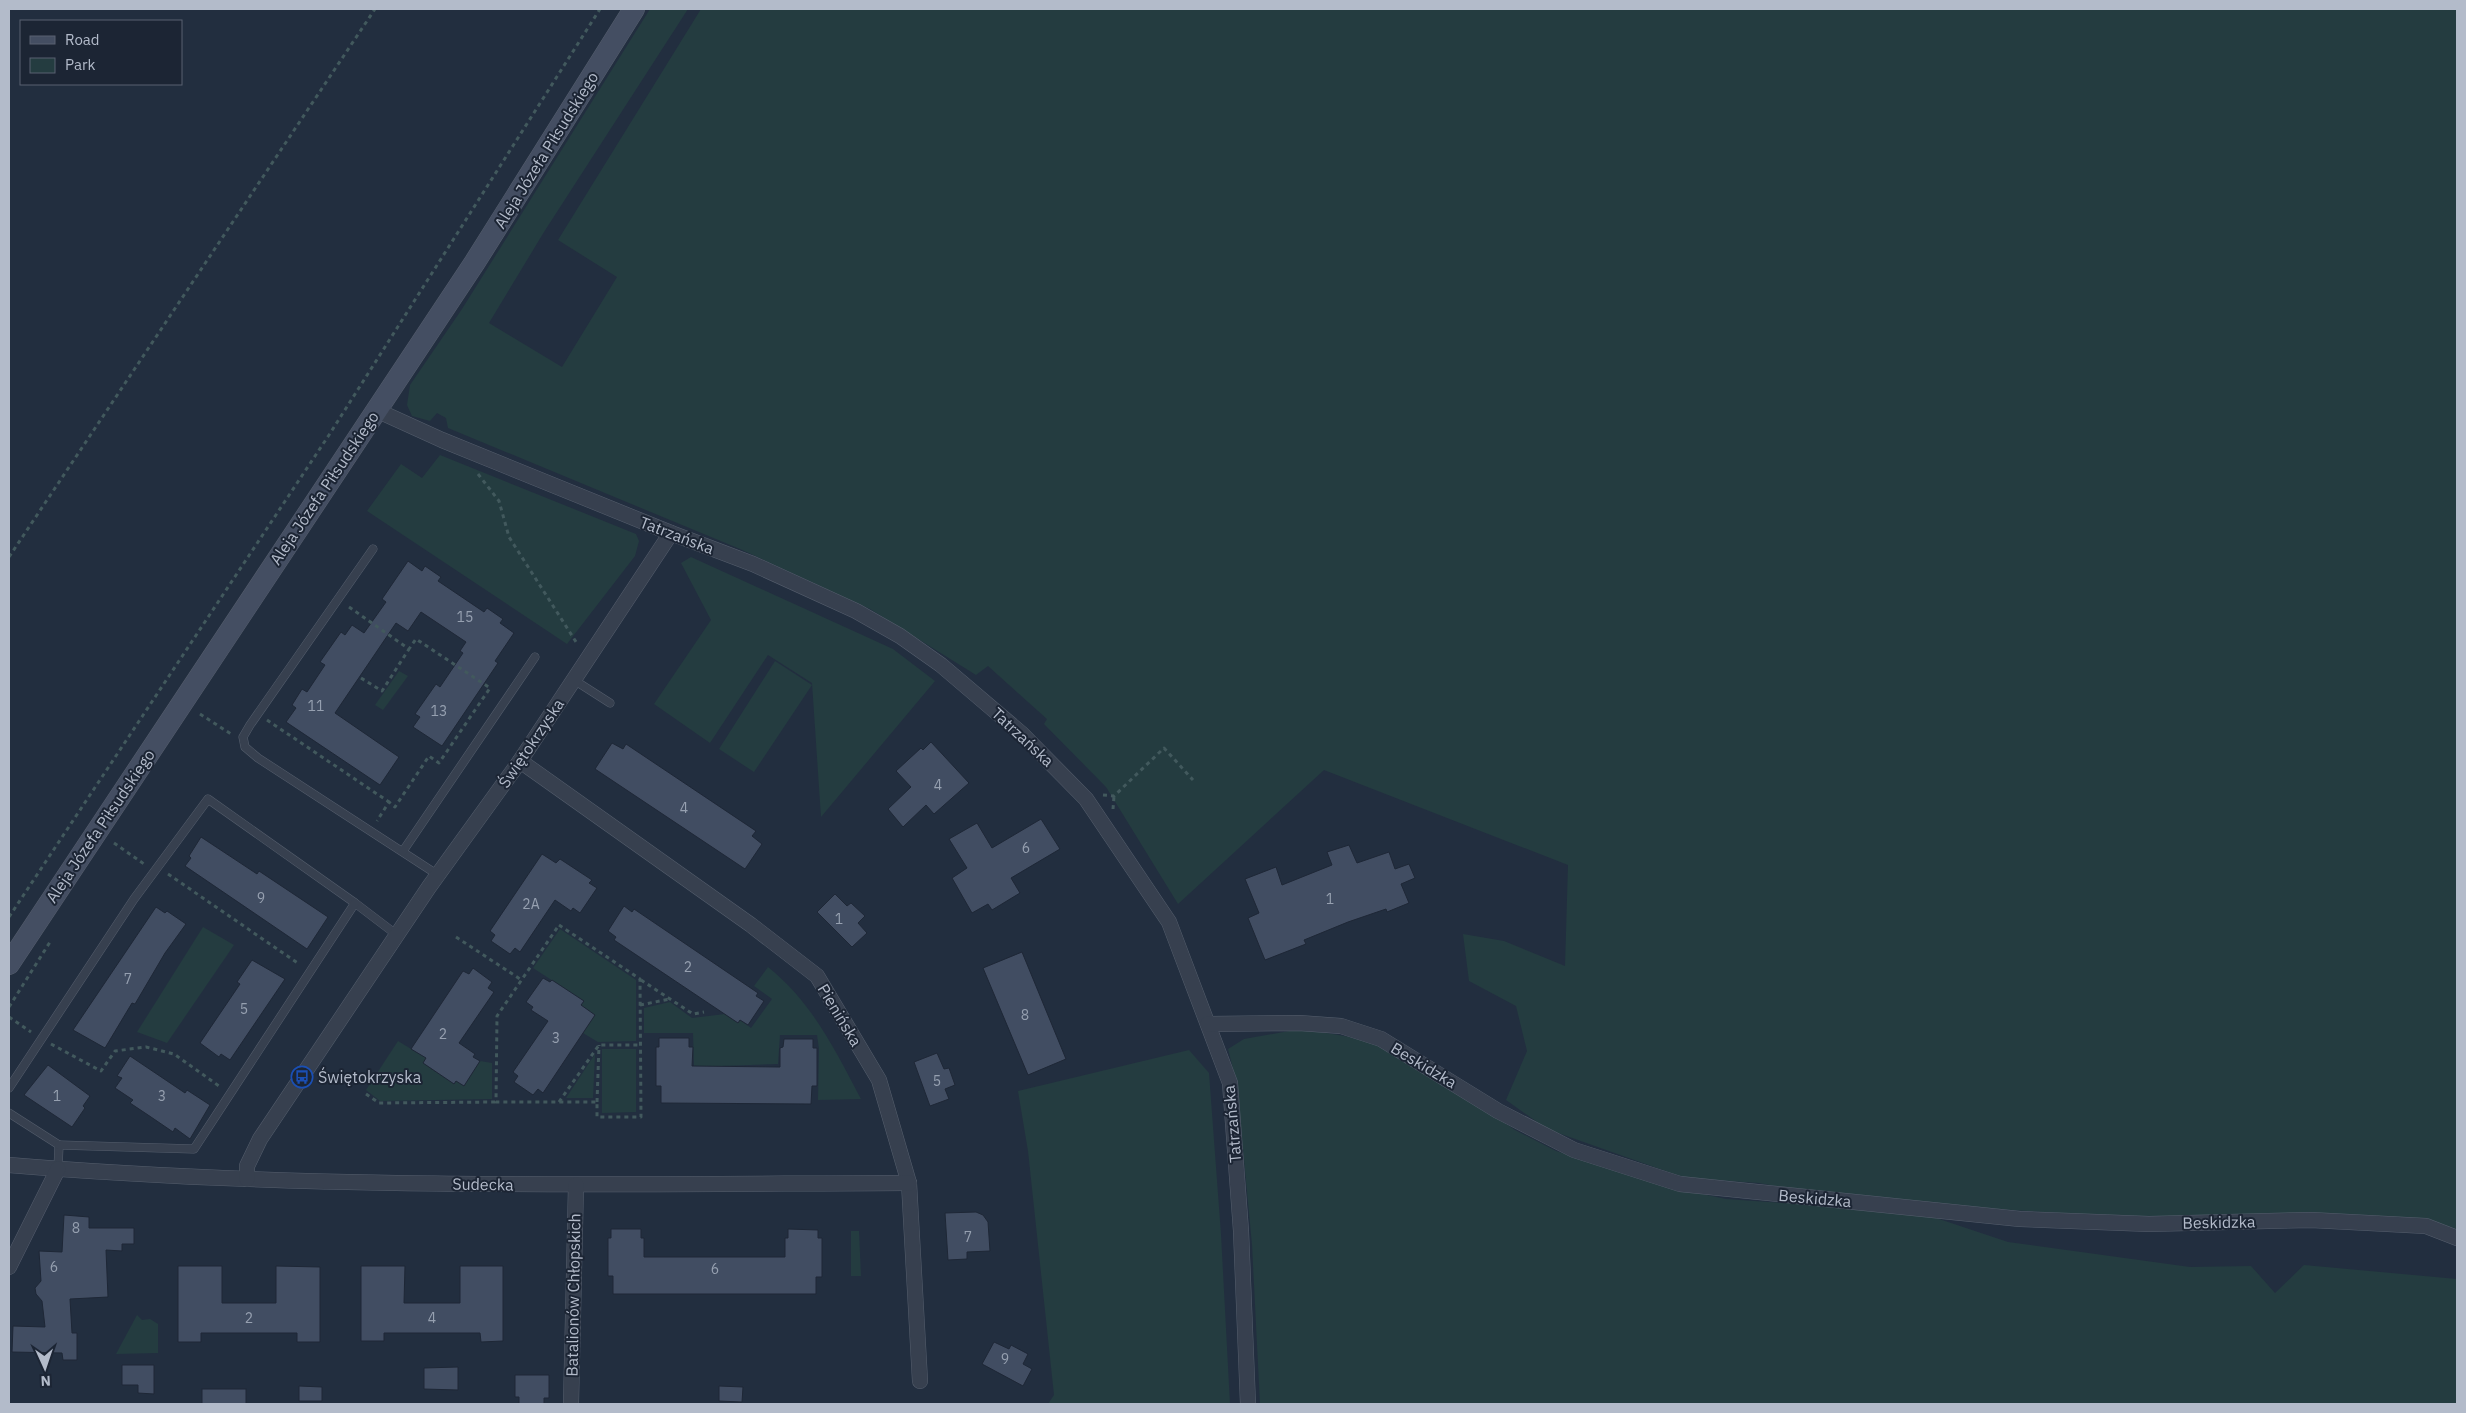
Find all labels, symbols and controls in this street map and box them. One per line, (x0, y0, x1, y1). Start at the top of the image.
legend (20, 20, 182, 85)
text: Road (65, 30, 100, 49)
text: Park (65, 55, 95, 74)
street label: Aleja Józefa Piłsudskiego (490, 68, 602, 232)
street label: Aleja Józefa Piłsudskiego (265, 407, 383, 569)
street label: Tatrzańska (637, 512, 717, 558)
house number: 15 (457, 608, 473, 626)
street label: Świętokrzyska (493, 694, 568, 791)
house number: 11 (308, 697, 324, 715)
house number: 13 (431, 702, 447, 720)
street label: Tatrzańska (988, 703, 1059, 771)
street label: Aleja Józefa Piłsudskiego (41, 745, 159, 907)
house number: 4 (934, 776, 942, 794)
house number: 4 (680, 799, 688, 817)
house number: 6 (1022, 839, 1030, 857)
house number: 9 (257, 889, 265, 907)
house number: 1 (1326, 890, 1334, 908)
house number: 2A (522, 895, 540, 913)
house number: 1 (835, 910, 843, 928)
house number: 2 (684, 958, 692, 976)
house number: 7 (124, 970, 132, 988)
street label: Pienińska (814, 980, 867, 1050)
house number: 5 (240, 1000, 248, 1018)
house number: 8 (1021, 1006, 1029, 1024)
house number: 2 (439, 1025, 447, 1043)
house number: 3 (552, 1029, 560, 1047)
street label: Beskidzka (1388, 1038, 1461, 1093)
bus stop icon: Świętokrzyska (290, 1065, 314, 1089)
place label: Świętokrzyska (318, 1066, 422, 1087)
house number: 5 (933, 1072, 941, 1090)
street label: Tatrzańska (1219, 1084, 1245, 1164)
house number: 1 (53, 1087, 61, 1105)
house number: 3 (158, 1087, 166, 1105)
street label: Sudecka (452, 1173, 514, 1195)
street label: Beskidzka (1778, 1185, 1853, 1211)
street label: Beskidzka (2182, 1211, 2256, 1233)
street label: Batalionów Chłopskich (562, 1213, 584, 1377)
house number: 8 (72, 1219, 80, 1237)
house number: 7 (964, 1228, 972, 1246)
house number: 6 (50, 1258, 58, 1276)
house number: 6 (711, 1260, 719, 1278)
house number: 2 (245, 1309, 253, 1327)
house number: 4 (428, 1309, 436, 1327)
north arrow (20, 1343, 70, 1393)
house number: 9 (1001, 1350, 1009, 1368)
text: N (40, 1372, 51, 1390)

